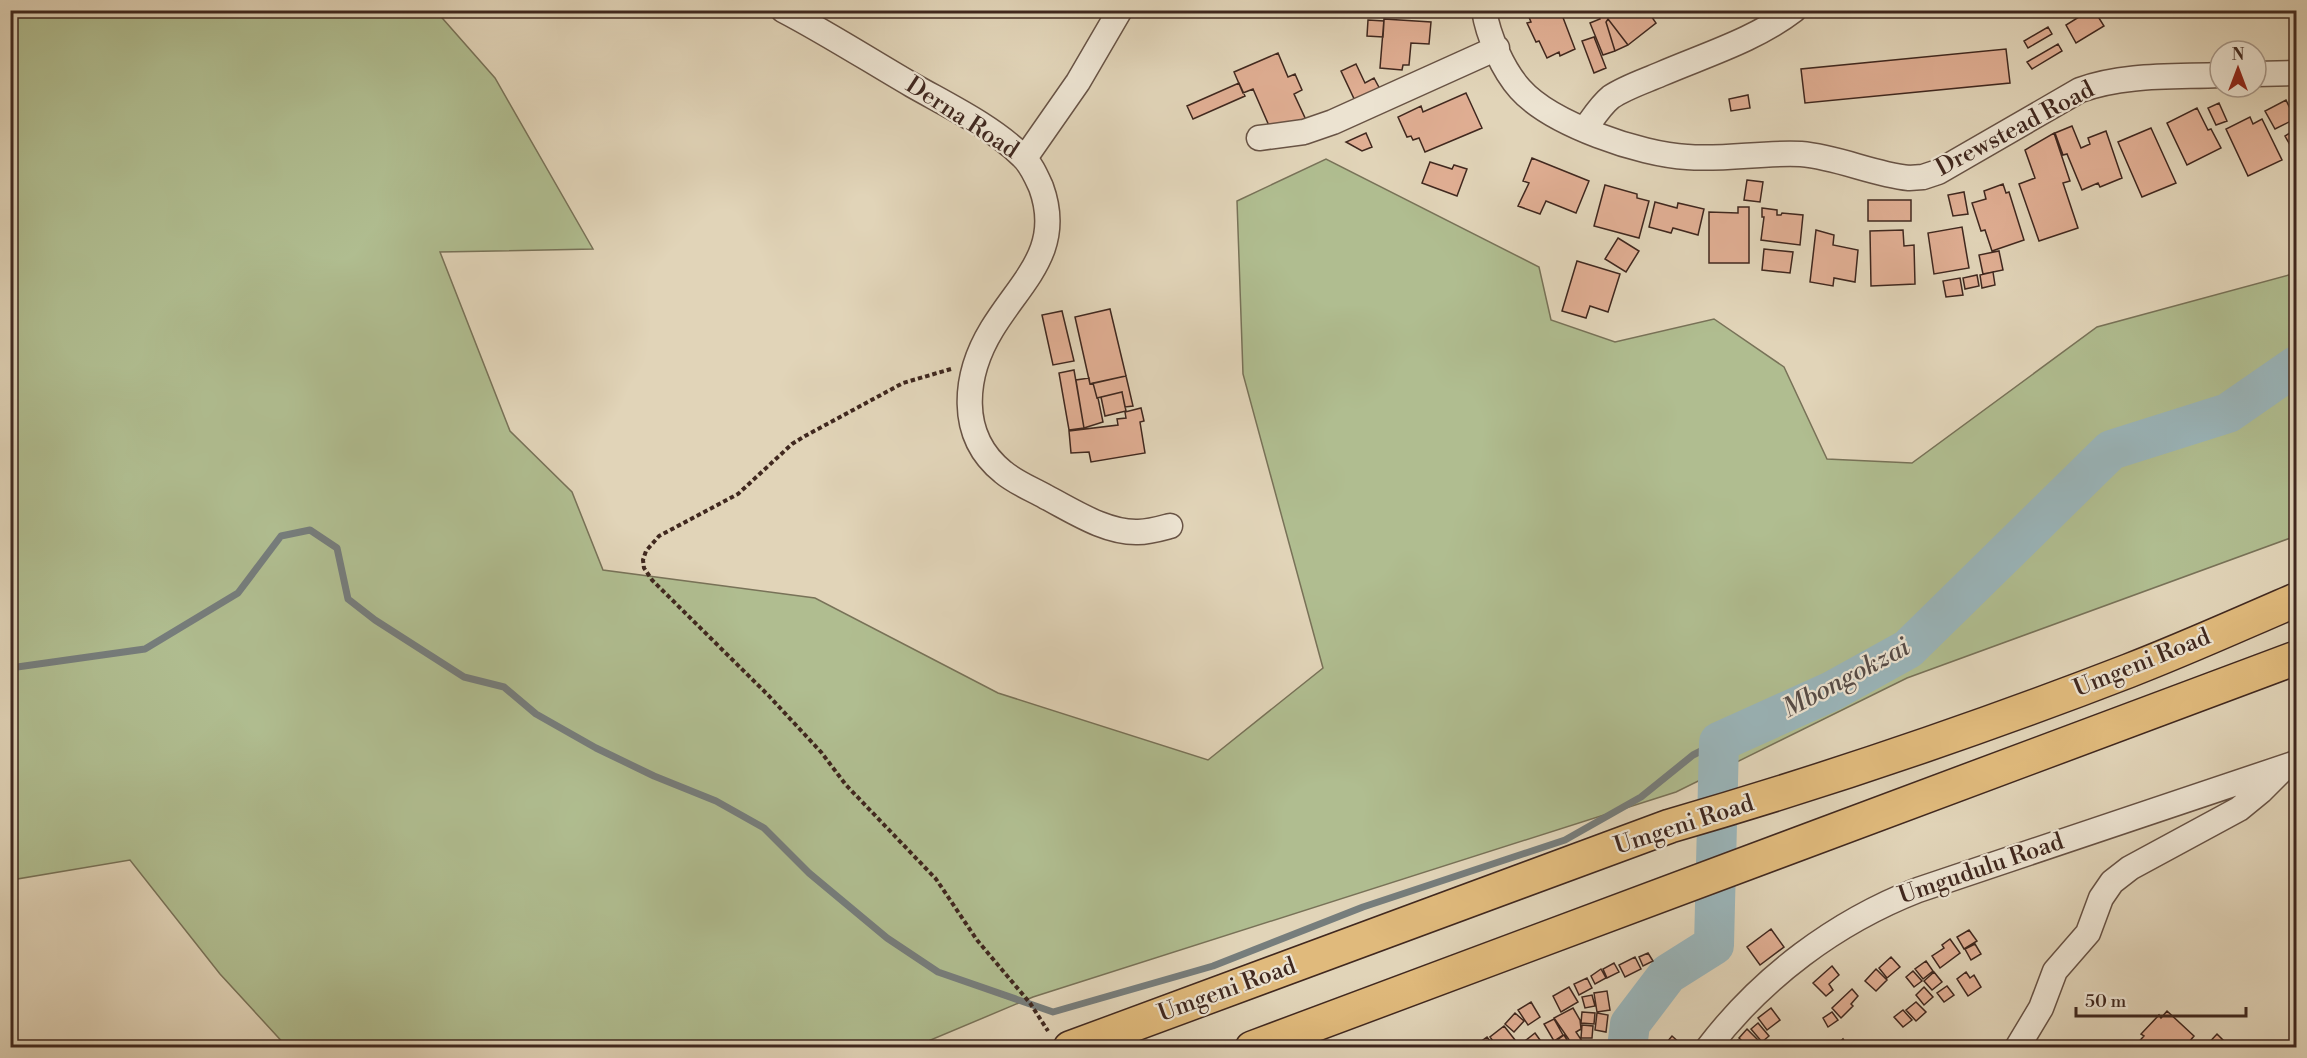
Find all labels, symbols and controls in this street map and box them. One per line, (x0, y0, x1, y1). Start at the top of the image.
north arrow (2208, 39, 2268, 99)
text: N (2232, 45, 2245, 65)
street label: Derna Road (900, 70, 1024, 166)
street label: Drewstead Road (1931, 74, 2100, 183)
street label: Umgeni Road (2069, 622, 2215, 704)
water label: Mbongokzai (1777, 631, 1916, 725)
street label: Umgeni Road (1610, 788, 1758, 862)
street label: Umgudulu Road (1894, 827, 2068, 911)
street label: Umgeni Road (1154, 951, 1301, 1029)
scale bar (2076, 980, 2246, 1018)
text: 50 m (2085, 990, 2127, 1013)

